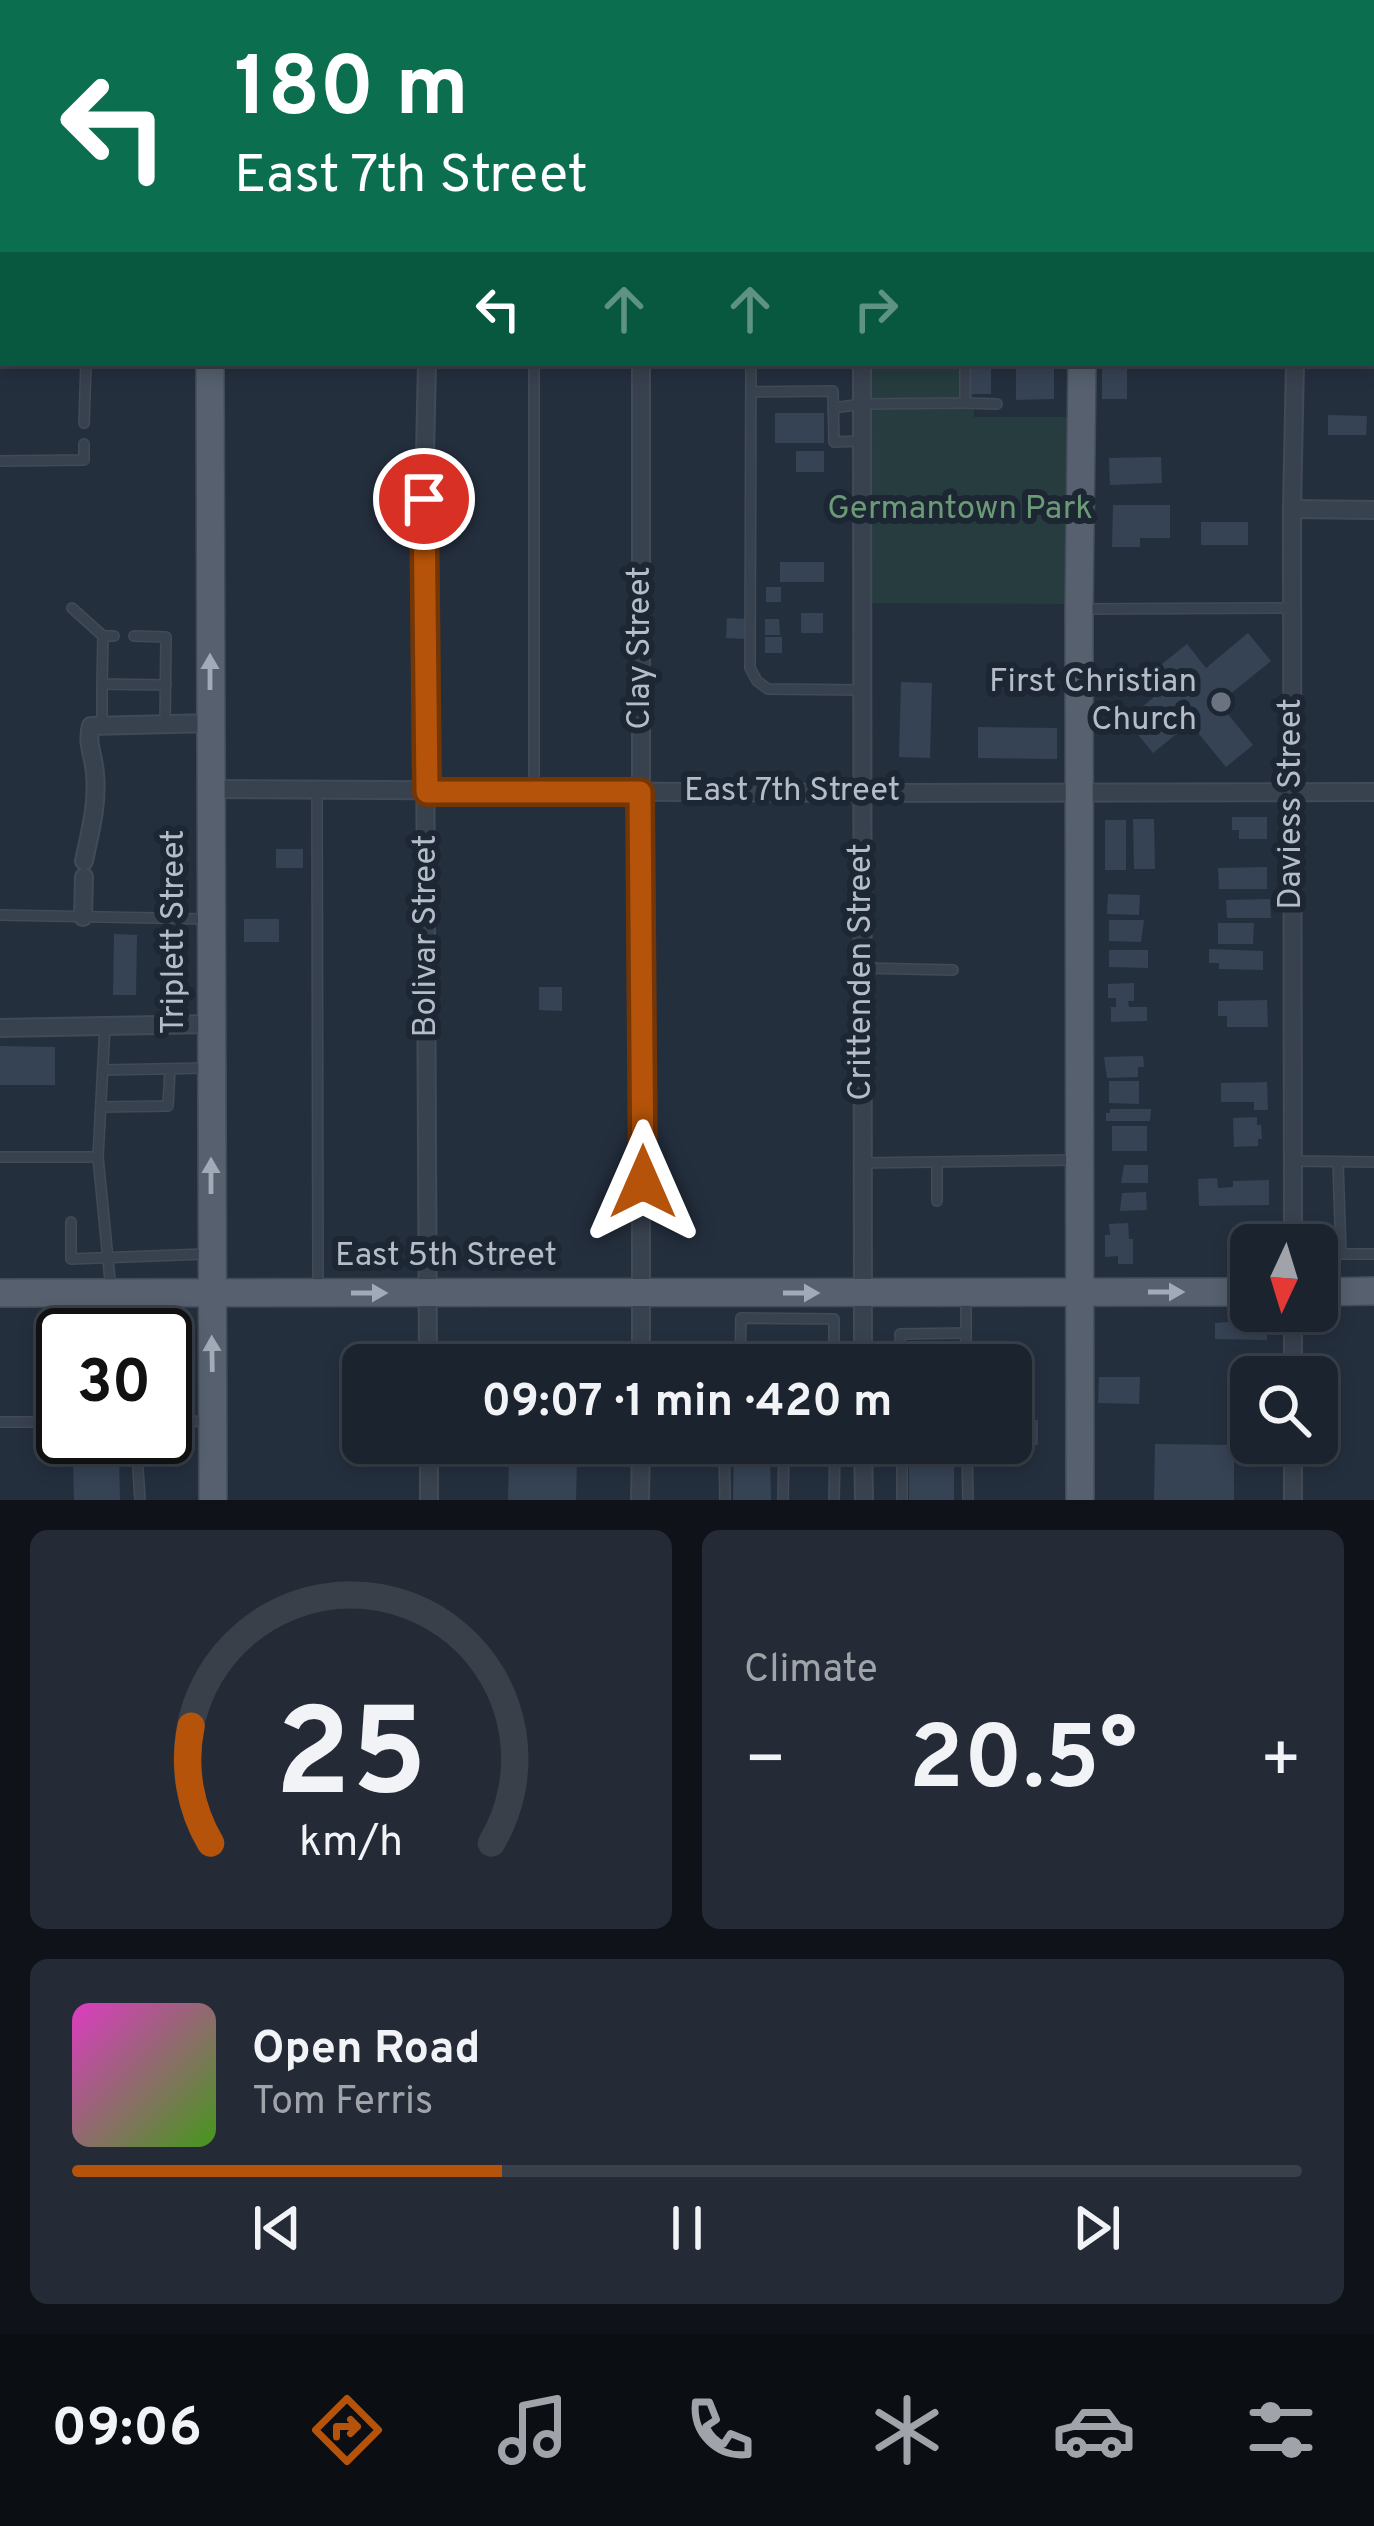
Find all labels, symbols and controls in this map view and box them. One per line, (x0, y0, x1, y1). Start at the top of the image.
text: 180 m (234, 39, 469, 145)
icon: left (36, 48, 192, 204)
text: East 7th Street (234, 143, 588, 212)
icon: left (465, 276, 531, 342)
icon: ahead (591, 276, 657, 342)
icon: ahead (717, 276, 783, 342)
icon: right (843, 276, 909, 342)
pin (373, 448, 475, 550)
icon: arrive (391, 466, 457, 532)
park label: Germantown Park (827, 489, 1093, 531)
street label: Clay Street (620, 566, 662, 730)
one-way arrow (200, 652, 220, 690)
place label: First Christian Church (989, 662, 1197, 742)
marker: First Christian Church (1208, 689, 1234, 715)
street label: Daviess Street (1271, 698, 1313, 910)
street label: East 7th Street (684, 771, 900, 813)
street label: Triplett Street (154, 829, 196, 1035)
street label: Bolivar Street (406, 835, 448, 1037)
street label: Crittenden Street (841, 843, 883, 1101)
position arrow (580, 1119, 706, 1245)
one-way arrow (201, 1156, 221, 1194)
north arrow (1230, 1224, 1338, 1332)
map controls (1230, 1224, 1338, 1464)
street label: East 5th Street (335, 1236, 557, 1278)
one-way arrow (1148, 1282, 1186, 1302)
one-way arrow (351, 1283, 389, 1303)
one-way arrow (783, 1283, 821, 1303)
speed limit sign: 30 (36, 1308, 192, 1464)
one-way arrow (202, 1334, 222, 1372)
button: search (1230, 1356, 1338, 1464)
text: 09:07 · 1 min · 420 m (482, 1375, 892, 1432)
text: Climate (744, 1647, 878, 1696)
text: 25 (275, 1682, 427, 1840)
text: 20.5° (909, 1707, 1137, 1820)
text: − (744, 1722, 787, 1805)
text: + (1259, 1722, 1302, 1805)
text: km/h (299, 1816, 403, 1870)
text: Open Road (252, 2022, 480, 2079)
text: Tom Ferris (252, 2079, 433, 2128)
icon: previous (244, 2195, 310, 2261)
icon: pause (654, 2195, 720, 2261)
icon: next (1064, 2195, 1130, 2261)
icon: directions (305, 2388, 389, 2472)
icon: music (491, 2388, 575, 2472)
icon: phone (678, 2388, 762, 2472)
icon: climate (865, 2388, 949, 2472)
icon: car (1052, 2388, 1136, 2472)
icon: filters (1239, 2388, 1323, 2472)
text: 09:06 (51, 2396, 202, 2465)

